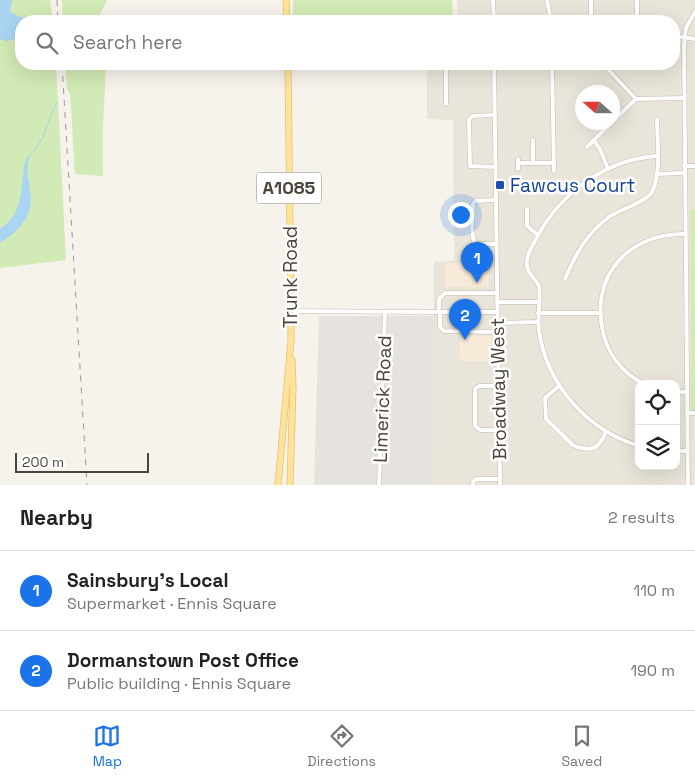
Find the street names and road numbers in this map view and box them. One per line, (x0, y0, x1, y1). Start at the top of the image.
road number: A1085 (256, 172, 322, 204)
street label: Trunk Road (278, 226, 303, 328)
street label: Broadway West (485, 318, 512, 460)
street label: Limerick Road (368, 335, 397, 463)

